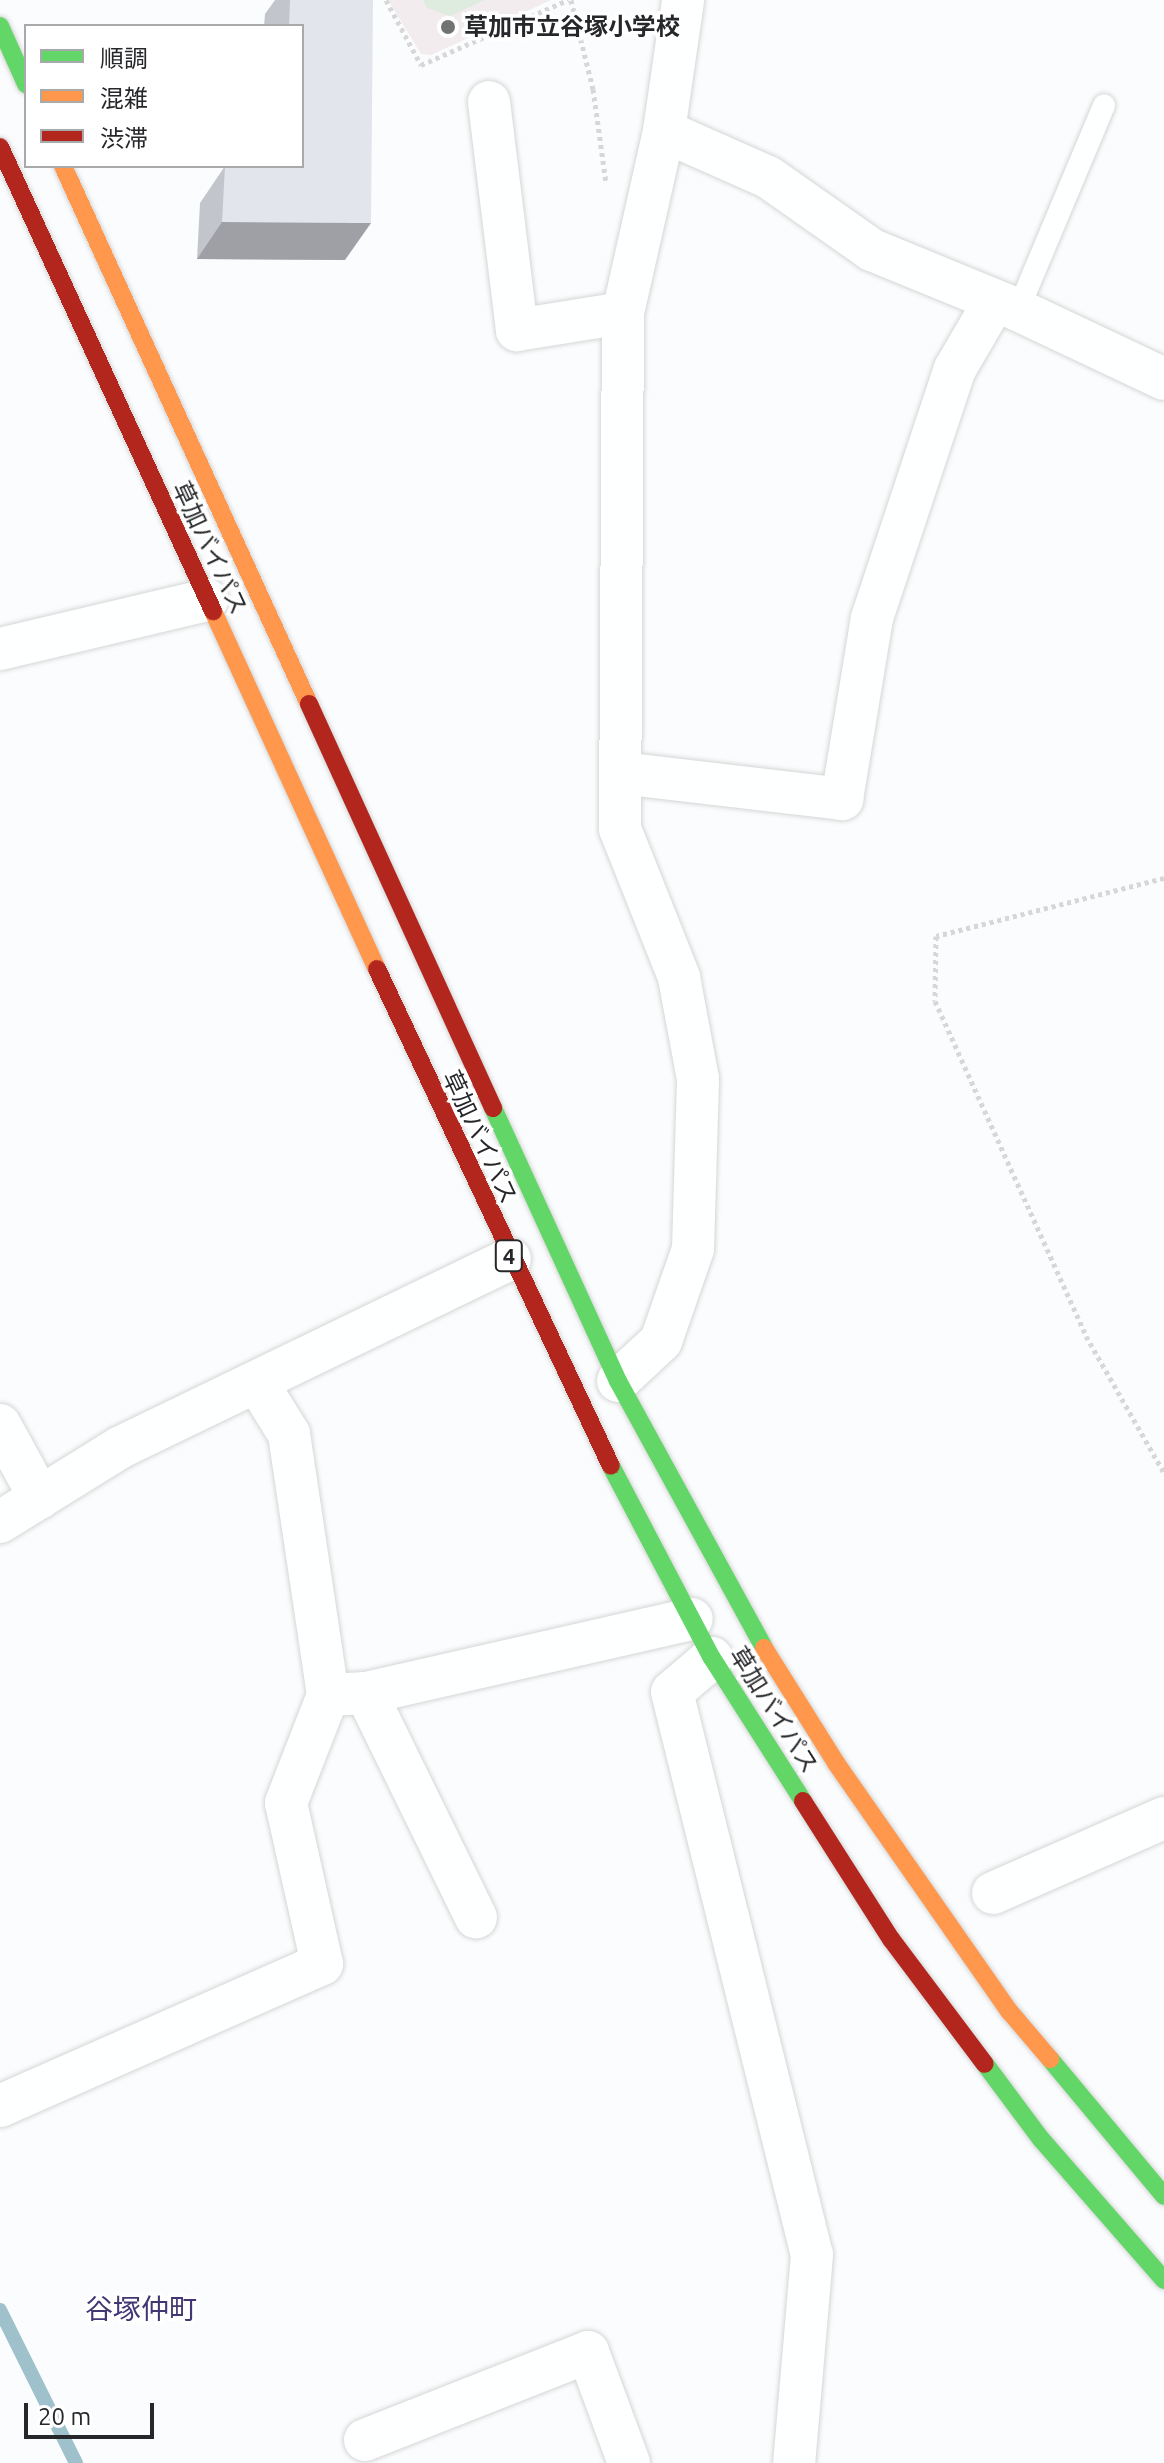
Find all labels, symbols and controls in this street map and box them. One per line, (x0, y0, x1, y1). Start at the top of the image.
place label: 草加市立谷塚小学校 (464, 13, 680, 41)
marker: 草加市立谷塚小学校 (439, 18, 457, 36)
legend (24, 24, 304, 168)
text: 順調 (100, 45, 148, 72)
text: 混雑 (100, 85, 148, 112)
text: 渋滞 (100, 125, 148, 152)
street label: 草加バイパス (167, 477, 253, 619)
street label: 草加バイパス (437, 1066, 523, 1208)
road number: 4 (493, 1238, 525, 1274)
street label: 草加バイパス (724, 1641, 824, 1779)
district label: 谷塚仲町 (85, 2292, 197, 2326)
scale bar (28, 2387, 158, 2437)
text: 20 m (38, 2403, 91, 2430)

